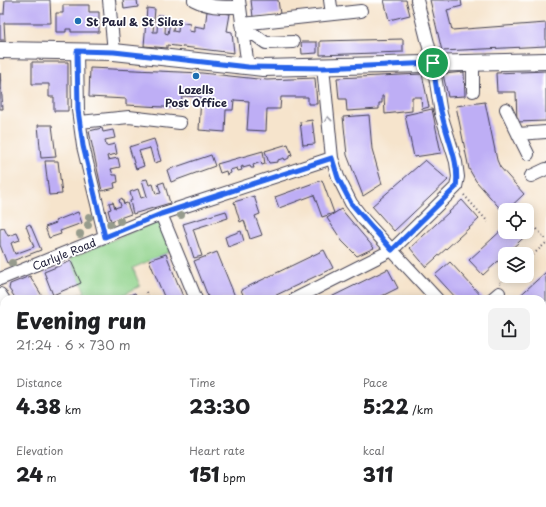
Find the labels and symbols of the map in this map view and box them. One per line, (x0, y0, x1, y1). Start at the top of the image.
place label: St Paul & St Silas (86, 13, 183, 30)
marker: St Paul & St Silas (73, 16, 83, 26)
pin (416, 46, 450, 80)
marker: Lozells Post Office (191, 71, 201, 81)
place label: Lozells Post Office (165, 81, 227, 111)
one-way arrow (324, 116, 333, 122)
street label: Carlyle Road (30, 233, 98, 275)

